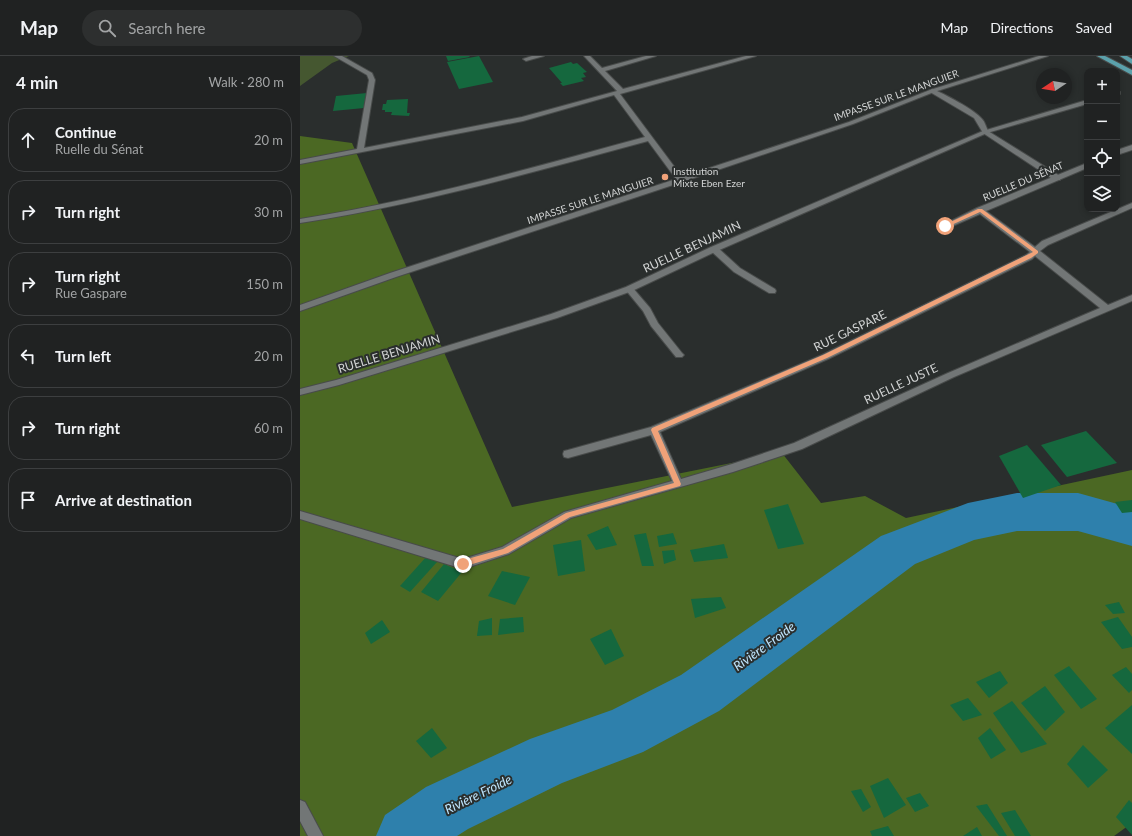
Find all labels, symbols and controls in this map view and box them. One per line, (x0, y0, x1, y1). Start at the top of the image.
search box (82, 10, 362, 46)
text: Map (20, 16, 58, 39)
icon: search (96, 17, 118, 39)
text: Search here (128, 19, 206, 37)
text: Map (941, 19, 968, 36)
text: Directions (990, 19, 1053, 36)
text: Saved (1075, 19, 1112, 36)
street label: IMPASSE SUR LE MANGUIER (832, 67, 961, 123)
north arrow (1036, 68, 1072, 104)
map controls (1084, 68, 1120, 212)
button: + (1084, 68, 1120, 104)
text: 4 min (16, 72, 58, 93)
text: Walk · 280 m (208, 74, 284, 90)
button: − (1084, 104, 1120, 140)
text: Continue (55, 123, 116, 141)
icon: ahead (17, 129, 39, 151)
text: 20 m (254, 132, 283, 148)
button: locate (1084, 140, 1120, 176)
text: Ruelle du Sénat (55, 141, 143, 157)
street label: RUELLE DU SÉNAT (981, 159, 1065, 203)
place label: Institution Mixte Eben Ezer (673, 165, 745, 189)
marker: Institution Mixte Eben Ezer (660, 172, 670, 182)
street label: IMPASSE SUR LE MANGUIER (525, 174, 655, 226)
button: layers (1084, 176, 1120, 212)
icon: right (17, 201, 39, 223)
text: Turn right (55, 203, 120, 221)
text: 30 m (254, 204, 283, 220)
street label: RUELLE BENJAMIN (641, 217, 743, 276)
route start (936, 217, 954, 235)
text: Turn right (55, 267, 120, 285)
icon: right (17, 273, 39, 295)
text: 150 m (246, 276, 283, 292)
text: Rue Gaspare (55, 285, 127, 301)
street label: RUE GASPARE (811, 307, 889, 355)
street label: RUELLE BENJAMIN (336, 331, 442, 376)
icon: left (17, 345, 39, 367)
text: Turn left (55, 347, 111, 365)
text: 20 m (254, 348, 283, 364)
street label: RUELLE JUSTE (862, 360, 940, 407)
icon: right (17, 417, 39, 439)
text: Turn right (55, 419, 120, 437)
text: 60 m (254, 420, 283, 436)
icon: arrive (17, 489, 39, 511)
text: Arrive at destination (55, 491, 192, 509)
route end (454, 555, 472, 573)
water label: Rivière Froide (730, 618, 798, 674)
water label: Rivière Froide (442, 771, 514, 817)

